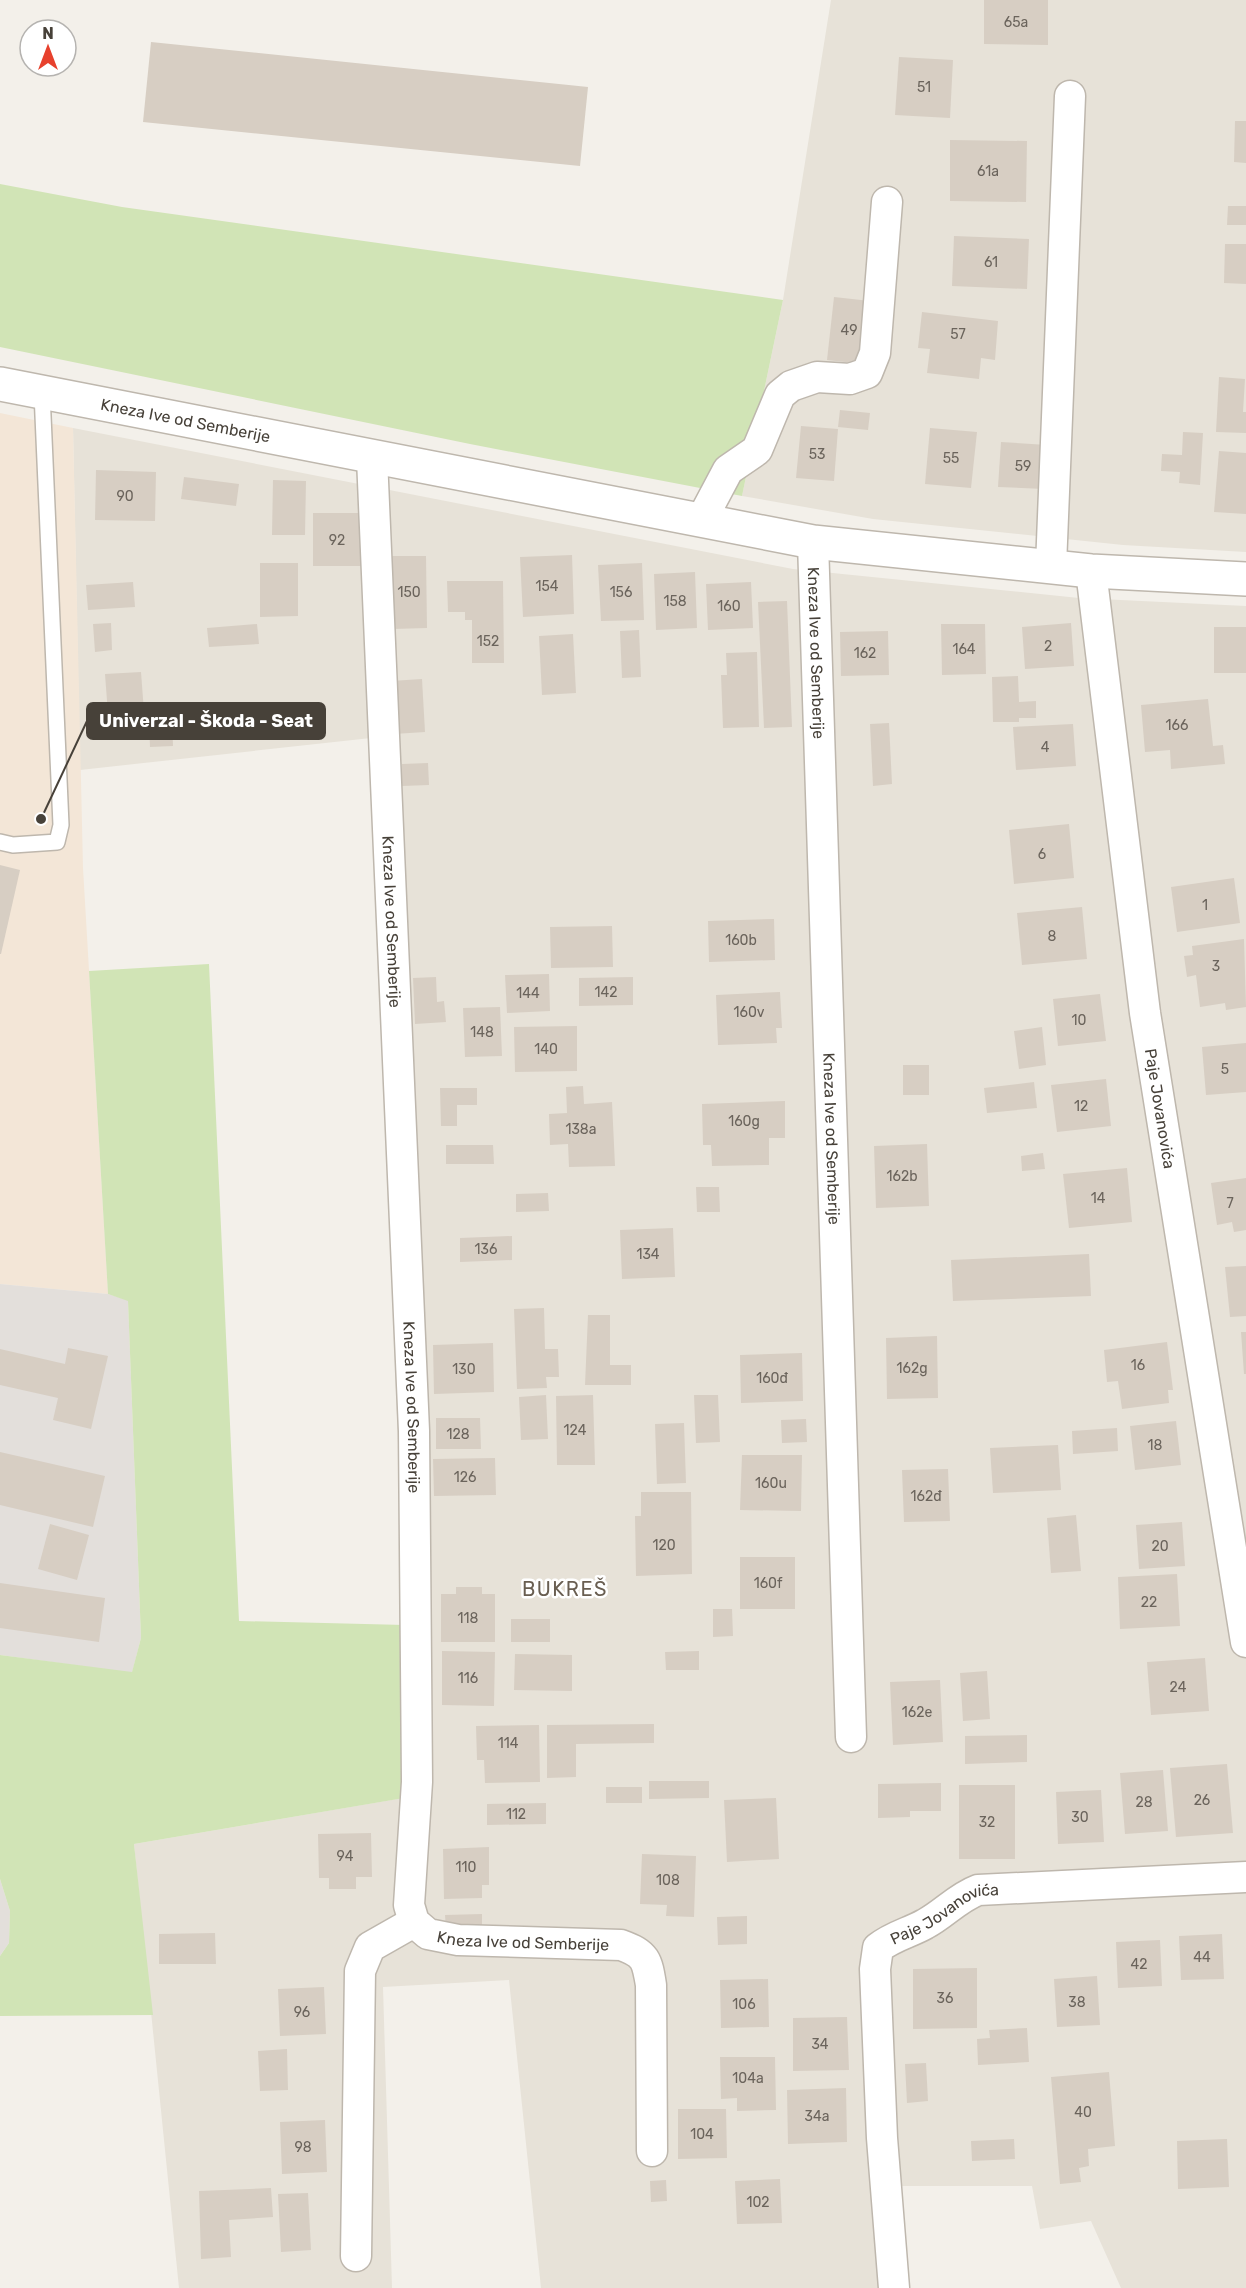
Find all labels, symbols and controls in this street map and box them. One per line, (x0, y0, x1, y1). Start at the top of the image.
house number: 65a (1004, 14, 1028, 31)
north arrow (18, 18, 78, 78)
text: N (42, 24, 54, 43)
house number: 51 (917, 79, 931, 96)
house number: 61a (977, 163, 999, 180)
house number: 61 (984, 254, 998, 271)
house number: 49 (841, 322, 857, 339)
house number: 57 (950, 326, 966, 343)
street label: Kneza Ive od Semberije (99, 395, 272, 446)
house number: 53 (809, 446, 825, 463)
house number: 55 (943, 450, 959, 467)
house number: 59 (1015, 458, 1031, 475)
house number: 90 (116, 488, 134, 505)
house number: 92 (329, 532, 345, 549)
street label: Kneza Ive od Semberije (804, 567, 828, 739)
house number: 154 (535, 578, 559, 595)
house number: 150 (397, 584, 421, 601)
house number: 156 (610, 584, 632, 601)
house number: 158 (663, 593, 687, 610)
house number: 160 (717, 598, 741, 615)
house number: 152 (477, 633, 499, 650)
house number: 2 (1044, 638, 1052, 655)
house number: 164 (952, 641, 976, 658)
house number: 162 (854, 645, 876, 662)
callout: Univerzal - Škoda - Seat (87, 703, 325, 739)
text: Univerzal - Škoda - Seat (99, 710, 313, 732)
house number: 166 (1166, 717, 1188, 734)
house number: 4 (1041, 739, 1050, 756)
street label: Kneza Ive od Semberije (378, 835, 405, 1008)
house number: 6 (1038, 846, 1046, 863)
house number: 1 (1202, 897, 1208, 914)
house number: 8 (1048, 928, 1057, 945)
house number: 160b (725, 932, 757, 949)
house number: 3 (1212, 958, 1220, 975)
house number: 142 (595, 984, 617, 1001)
house number: 144 (516, 985, 540, 1002)
house number: 160v (733, 1004, 765, 1021)
house number: 10 (1072, 1012, 1087, 1029)
house number: 148 (470, 1024, 494, 1041)
house number: 140 (534, 1041, 558, 1058)
street label: Paje Jovanovića (1141, 1047, 1179, 1170)
street label: Kneza Ive od Semberije (819, 1052, 844, 1225)
house number: 5 (1221, 1061, 1229, 1078)
house number: 12 (1074, 1098, 1088, 1115)
house number: 160g (728, 1113, 760, 1130)
house number: 138a (565, 1121, 597, 1138)
house number: 162b (887, 1168, 917, 1185)
house number: 14 (1091, 1190, 1106, 1207)
house number: 7 (1226, 1195, 1234, 1212)
house number: 136 (475, 1241, 497, 1258)
house number: 134 (636, 1246, 660, 1263)
street label: Kneza Ive od Semberije (399, 1321, 424, 1493)
house number: 16 (1131, 1357, 1145, 1374)
house number: 162g (896, 1360, 928, 1377)
house number: 130 (452, 1361, 476, 1378)
house number: 160đ (756, 1370, 788, 1387)
house number: 124 (564, 1422, 587, 1439)
house number: 128 (446, 1426, 470, 1443)
house number: 18 (1148, 1437, 1163, 1454)
house number: 126 (454, 1469, 476, 1486)
house number: 160u (755, 1475, 787, 1492)
house number: 162đ (911, 1488, 942, 1505)
house number: 120 (652, 1537, 676, 1554)
house number: 20 (1151, 1538, 1169, 1555)
house number: 160f (754, 1575, 783, 1592)
district label: BUKREŠ (522, 1577, 608, 1601)
house number: 22 (1141, 1594, 1157, 1611)
house number: 118 (458, 1610, 479, 1627)
house number: 116 (458, 1670, 478, 1687)
house number: 24 (1170, 1679, 1187, 1696)
house number: 162e (902, 1704, 932, 1721)
house number: 114 (498, 1735, 519, 1752)
house number: 26 (1194, 1792, 1210, 1809)
house number: 28 (1135, 1794, 1153, 1811)
house number: 112 (506, 1806, 526, 1823)
house number: 30 (1071, 1809, 1089, 1826)
house number: 32 (979, 1814, 995, 1831)
house number: 94 (337, 1848, 354, 1865)
house number: 110 (456, 1859, 477, 1876)
house number: 108 (656, 1872, 680, 1889)
street label: Paje Jovanovića (887, 1880, 999, 1949)
street label: Kneza Ive od Semberije (435, 1927, 609, 1955)
house number: 44 (1193, 1949, 1211, 1966)
house number: 42 (1131, 1956, 1147, 1973)
house number: 36 (937, 1990, 953, 2007)
house number: 38 (1068, 1994, 1086, 2011)
house number: 106 (732, 1996, 756, 2013)
house number: 96 (294, 2004, 310, 2021)
house number: 34 (811, 2036, 829, 2053)
house number: 104a (732, 2070, 764, 2087)
house number: 40 (1074, 2104, 1092, 2121)
house number: 34a (805, 2108, 829, 2125)
house number: 104 (690, 2126, 714, 2143)
house number: 98 (294, 2139, 312, 2156)
house number: 102 (746, 2194, 770, 2211)

